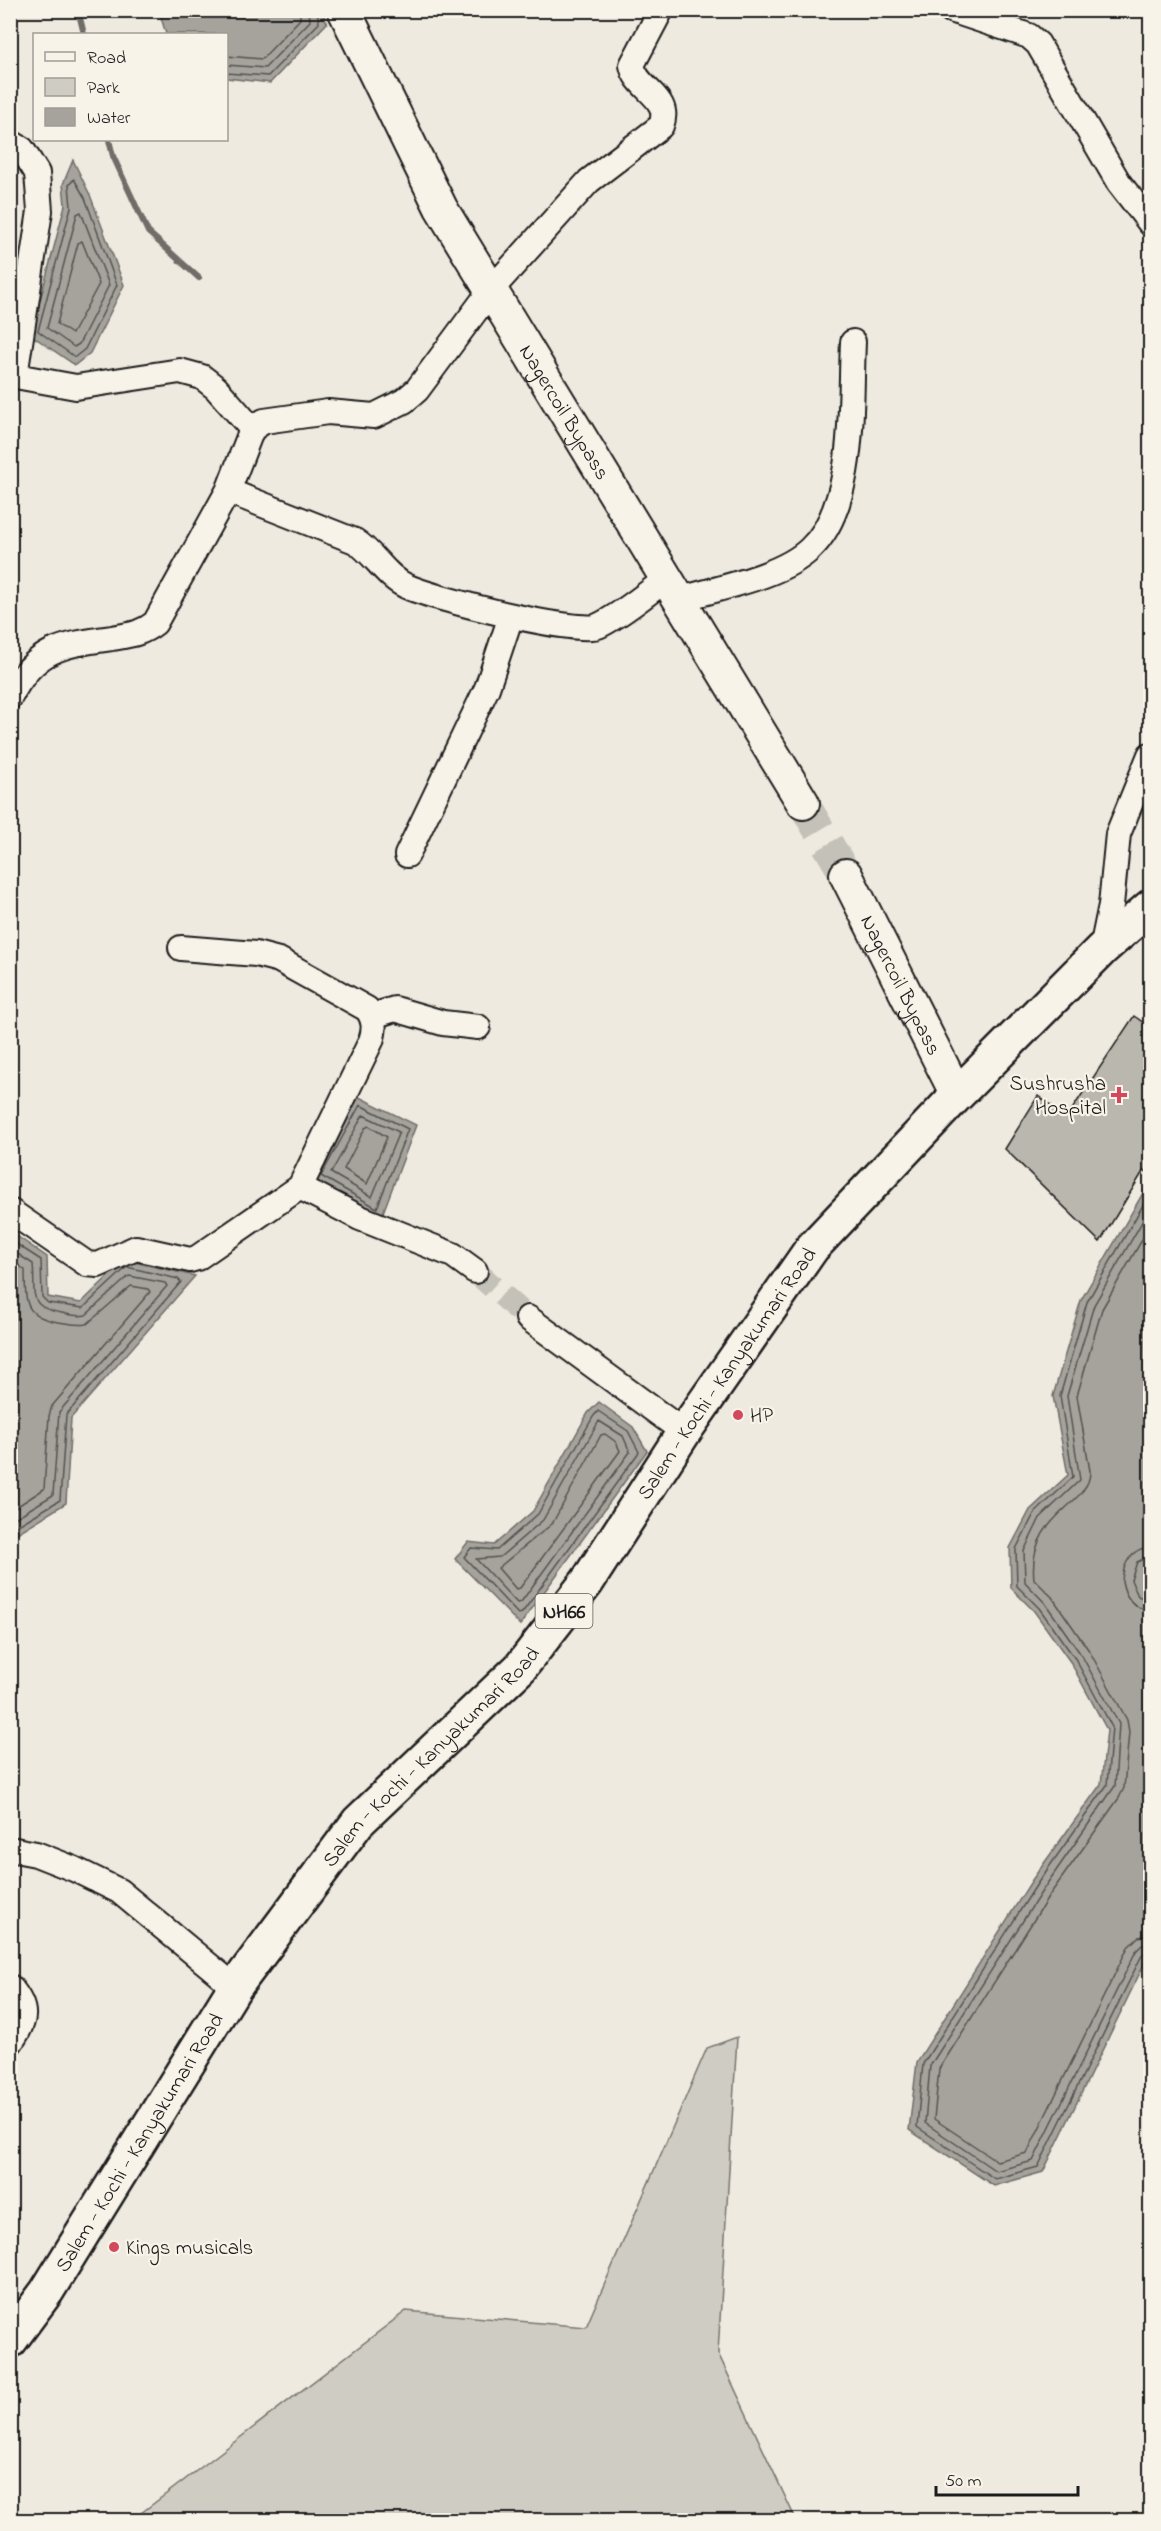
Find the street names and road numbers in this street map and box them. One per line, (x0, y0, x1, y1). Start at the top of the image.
street label: Nagercoil Bypass (510, 339, 616, 486)
street label: Nagercoil Bypass (852, 910, 948, 1061)
street label: Salem - Kochi - Kanyakumari Road (631, 1242, 825, 1506)
road number: NH66 (536, 1594, 592, 1628)
street label: Salem - Kochi - Kanyakumari Road (316, 1641, 548, 1874)
street label: Salem - Kochi - Kanyakumari Road (49, 2008, 232, 2279)

